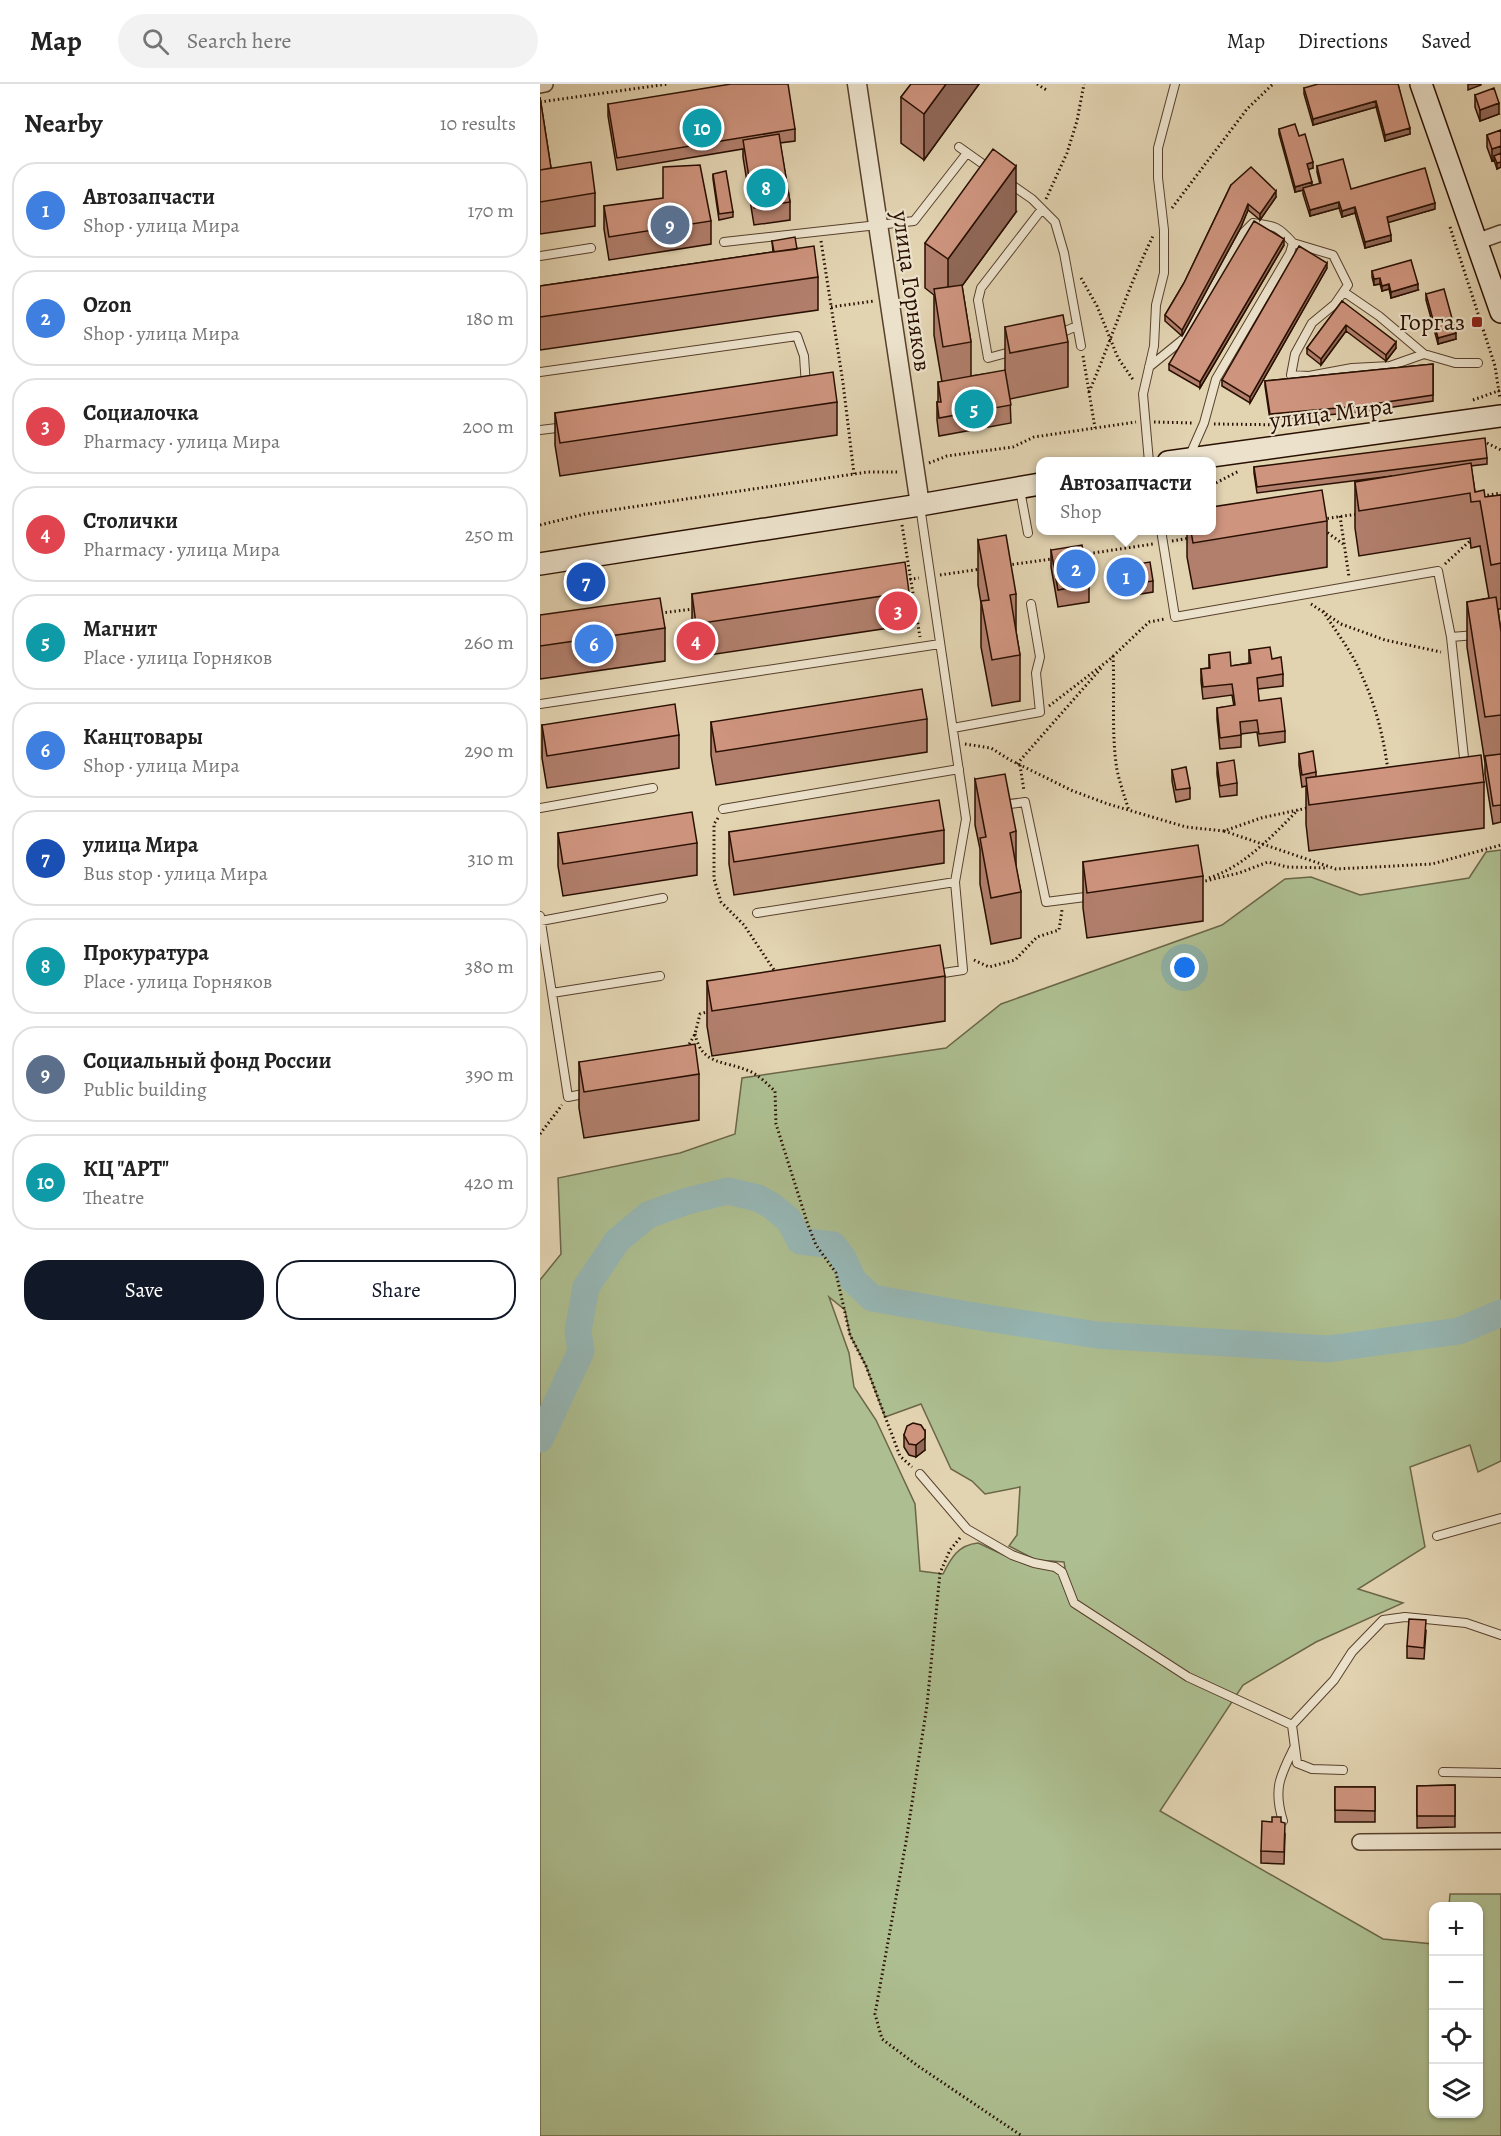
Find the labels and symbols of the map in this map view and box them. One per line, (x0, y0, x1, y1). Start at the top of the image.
pin: 10 (682, 106, 722, 150)
pin: 8 (746, 166, 786, 210)
pin: 9 (650, 202, 690, 248)
street label: улица Горняков (885, 208, 939, 373)
place label: Горгаз (1399, 306, 1465, 338)
marker: Горгаз (1470, 315, 1484, 329)
pin: 5 (954, 386, 994, 432)
street label: улица Мира (1267, 390, 1394, 437)
pin: 2 (1056, 546, 1096, 592)
pin: 1 (1106, 554, 1146, 600)
pin: 7 (566, 560, 606, 604)
pin: 3 (878, 588, 918, 634)
pin: 4 (676, 618, 716, 664)
pin: 6 (574, 622, 614, 666)
your location (1170, 953, 1199, 982)

